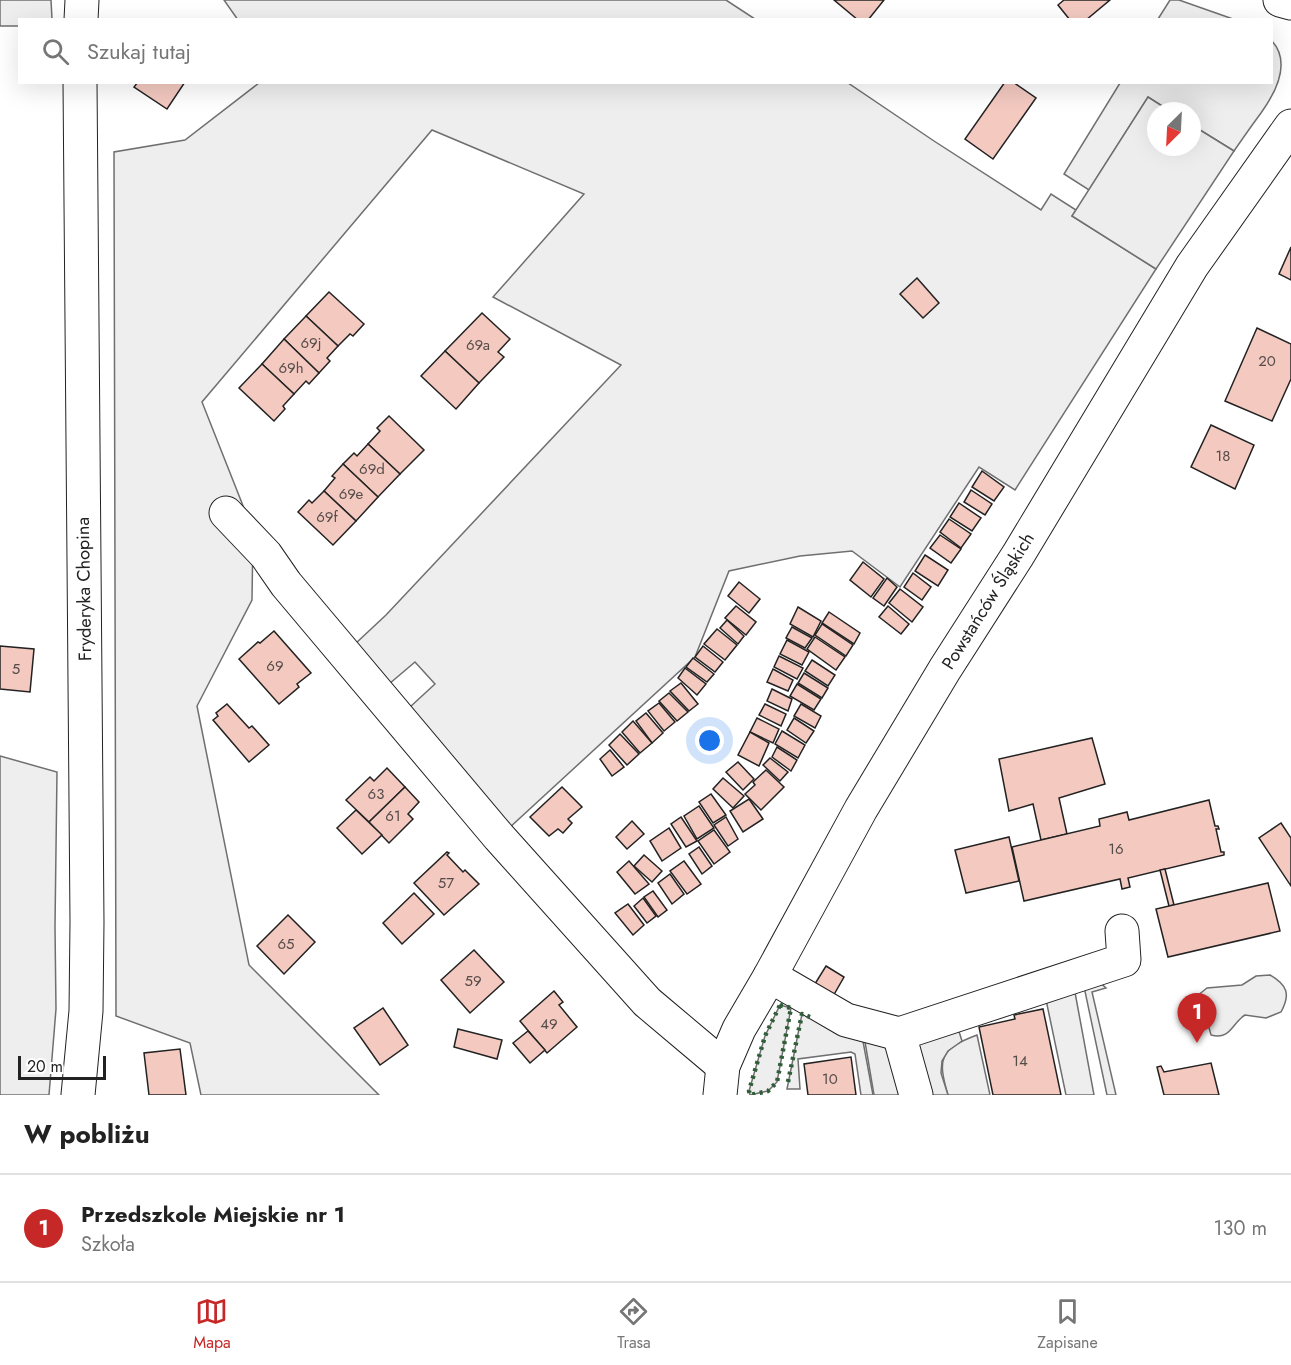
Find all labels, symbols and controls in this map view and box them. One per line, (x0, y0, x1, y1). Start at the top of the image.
search box (18, 18, 1273, 84)
icon: search (39, 35, 72, 68)
text: Szukaj tutaj (87, 35, 191, 67)
north arrow (1147, 102, 1201, 156)
house number: 69j (300, 332, 322, 354)
house number: 69a (466, 334, 490, 356)
house number: 20 (1258, 350, 1276, 372)
house number: 69h (278, 357, 304, 379)
house number: 18 (1216, 445, 1230, 467)
house number: 69d (359, 458, 385, 480)
house number: 69e (339, 483, 364, 505)
house number: 69f (316, 506, 338, 528)
street label: Fryderyka Chopina (70, 517, 98, 661)
street label: Powstańców Śląskich (935, 527, 1041, 675)
house number: 69 (266, 655, 284, 677)
house number: 5 (12, 658, 20, 680)
your location (695, 726, 724, 755)
house number: 63 (368, 783, 384, 805)
house number: 61 (385, 805, 401, 827)
house number: 16 (1108, 838, 1124, 860)
house number: 57 (438, 872, 454, 894)
house number: 65 (277, 933, 295, 955)
house number: 59 (464, 970, 482, 992)
pin: 1 (1178, 994, 1216, 1043)
house number: 49 (540, 1013, 558, 1035)
house number: 14 (1012, 1050, 1028, 1072)
scale bar (18, 1053, 106, 1080)
text: 20 m (27, 1055, 63, 1078)
house number: 10 (822, 1068, 838, 1090)
text: W pobliżu (24, 1115, 150, 1153)
text: Przedszkole Miejskie nr 1 (81, 1198, 345, 1230)
text: 1 (38, 1214, 49, 1243)
text: 130 m (1213, 1214, 1267, 1243)
text: Szkoła (81, 1230, 135, 1259)
tab: Mapa (193, 1295, 231, 1354)
tab: Trasa (617, 1295, 651, 1354)
tab: Zapisane (1037, 1295, 1098, 1354)

